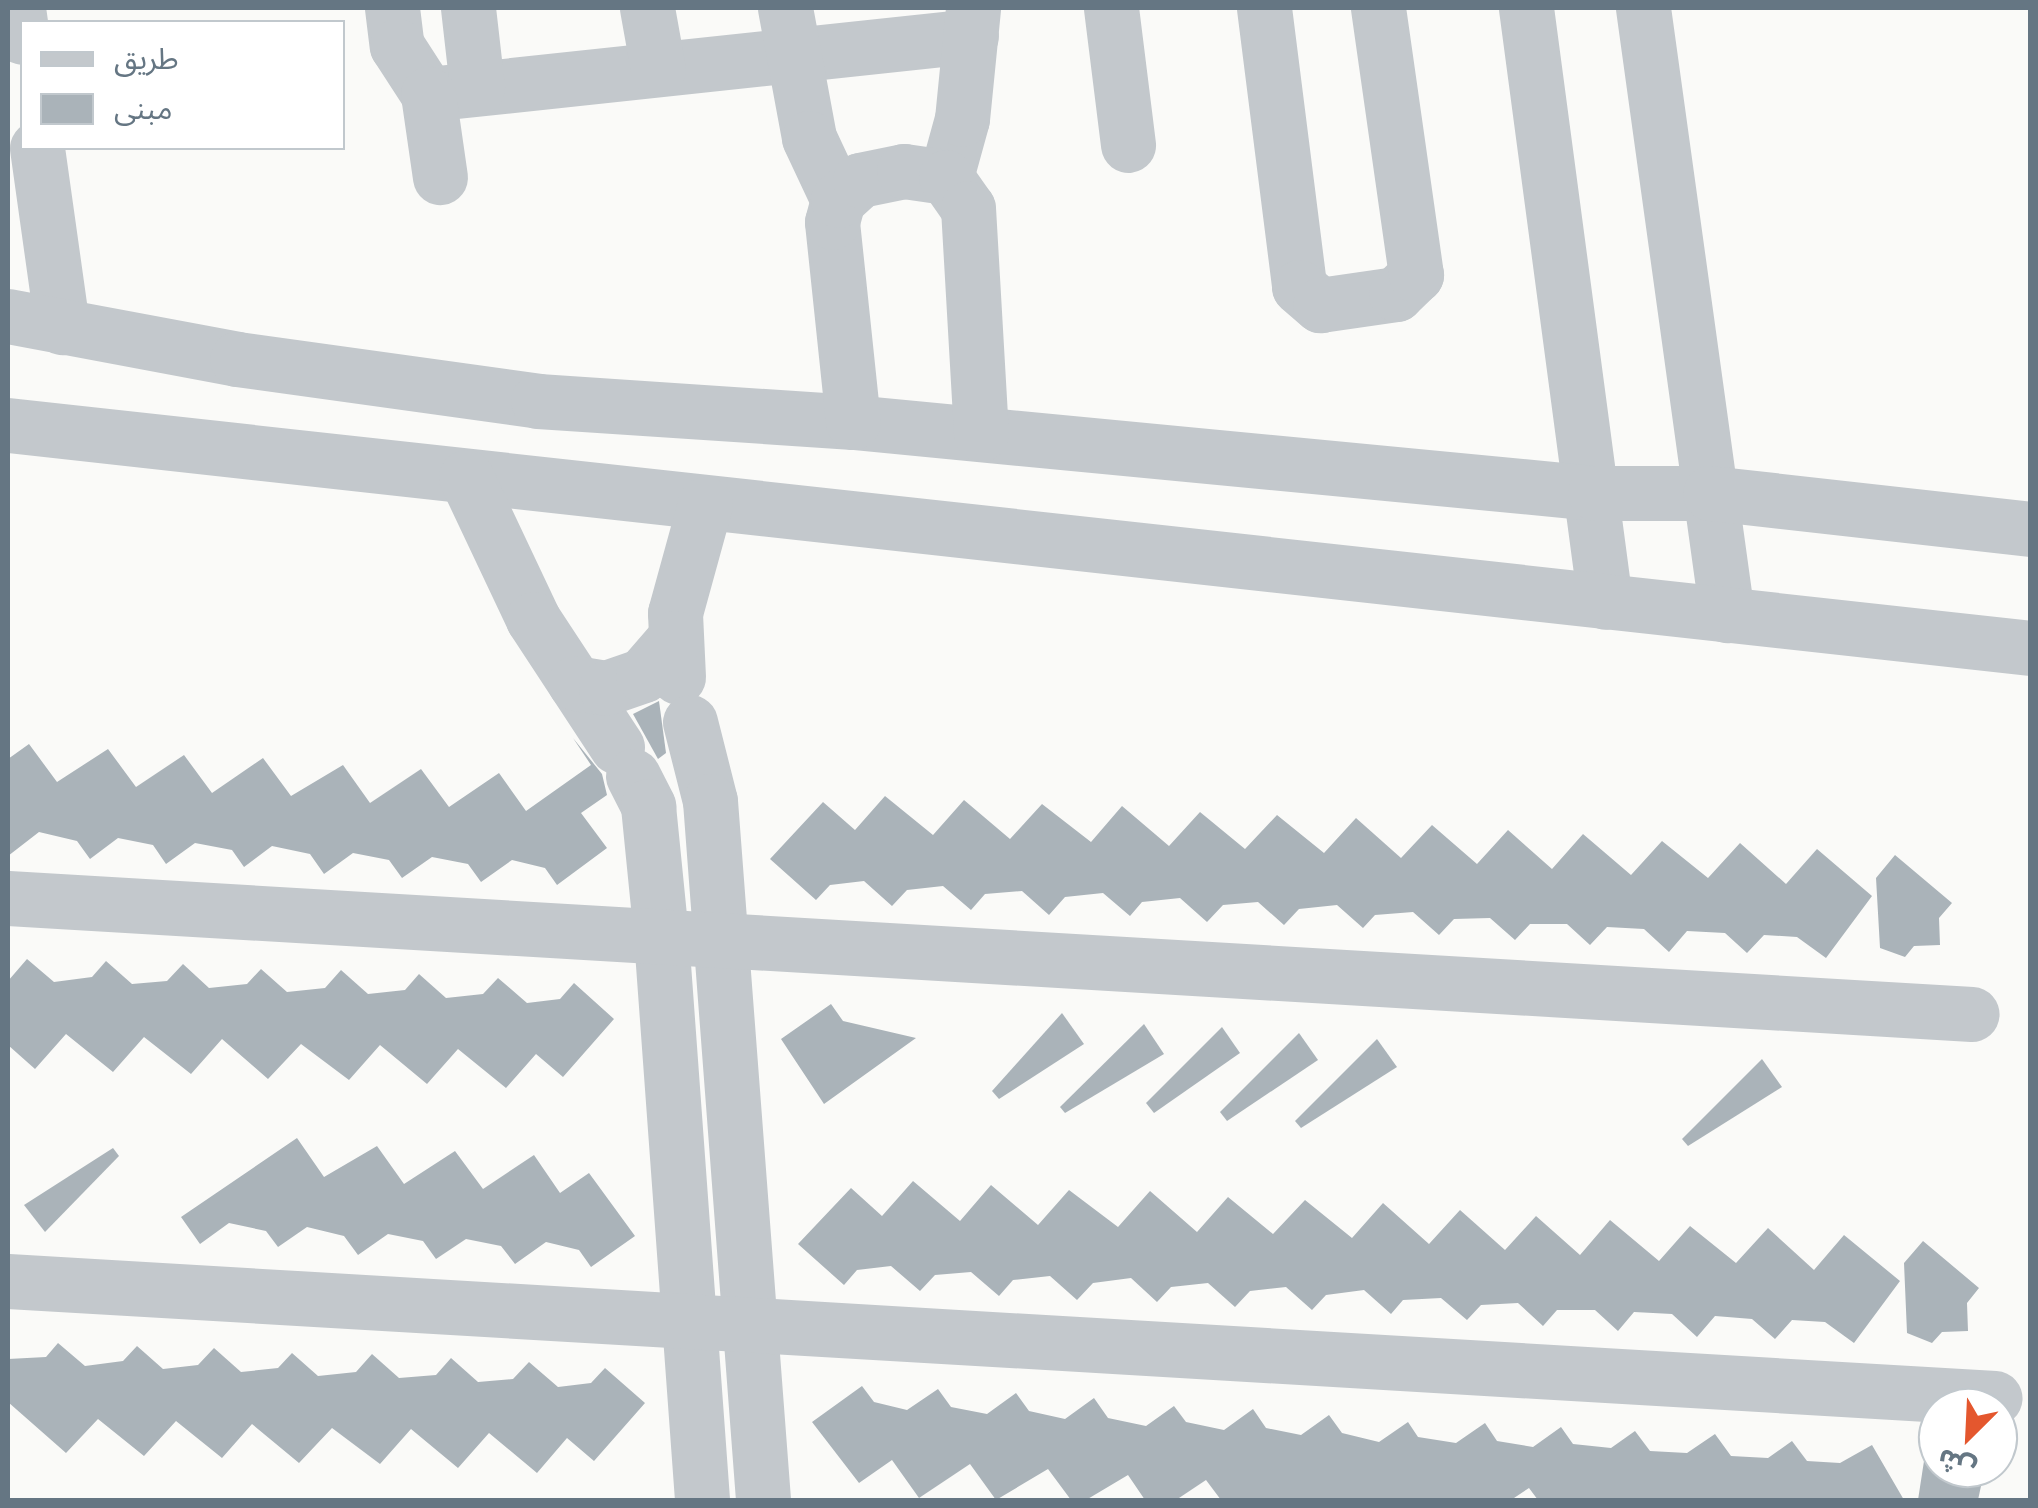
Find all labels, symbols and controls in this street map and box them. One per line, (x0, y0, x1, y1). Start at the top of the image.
legend (20, 20, 345, 150)
text: طريق (114, 41, 179, 77)
text: مبنى (114, 91, 172, 127)
north arrow (1918, 1388, 2018, 1488)
text: ش (1932, 1441, 1981, 1487)

